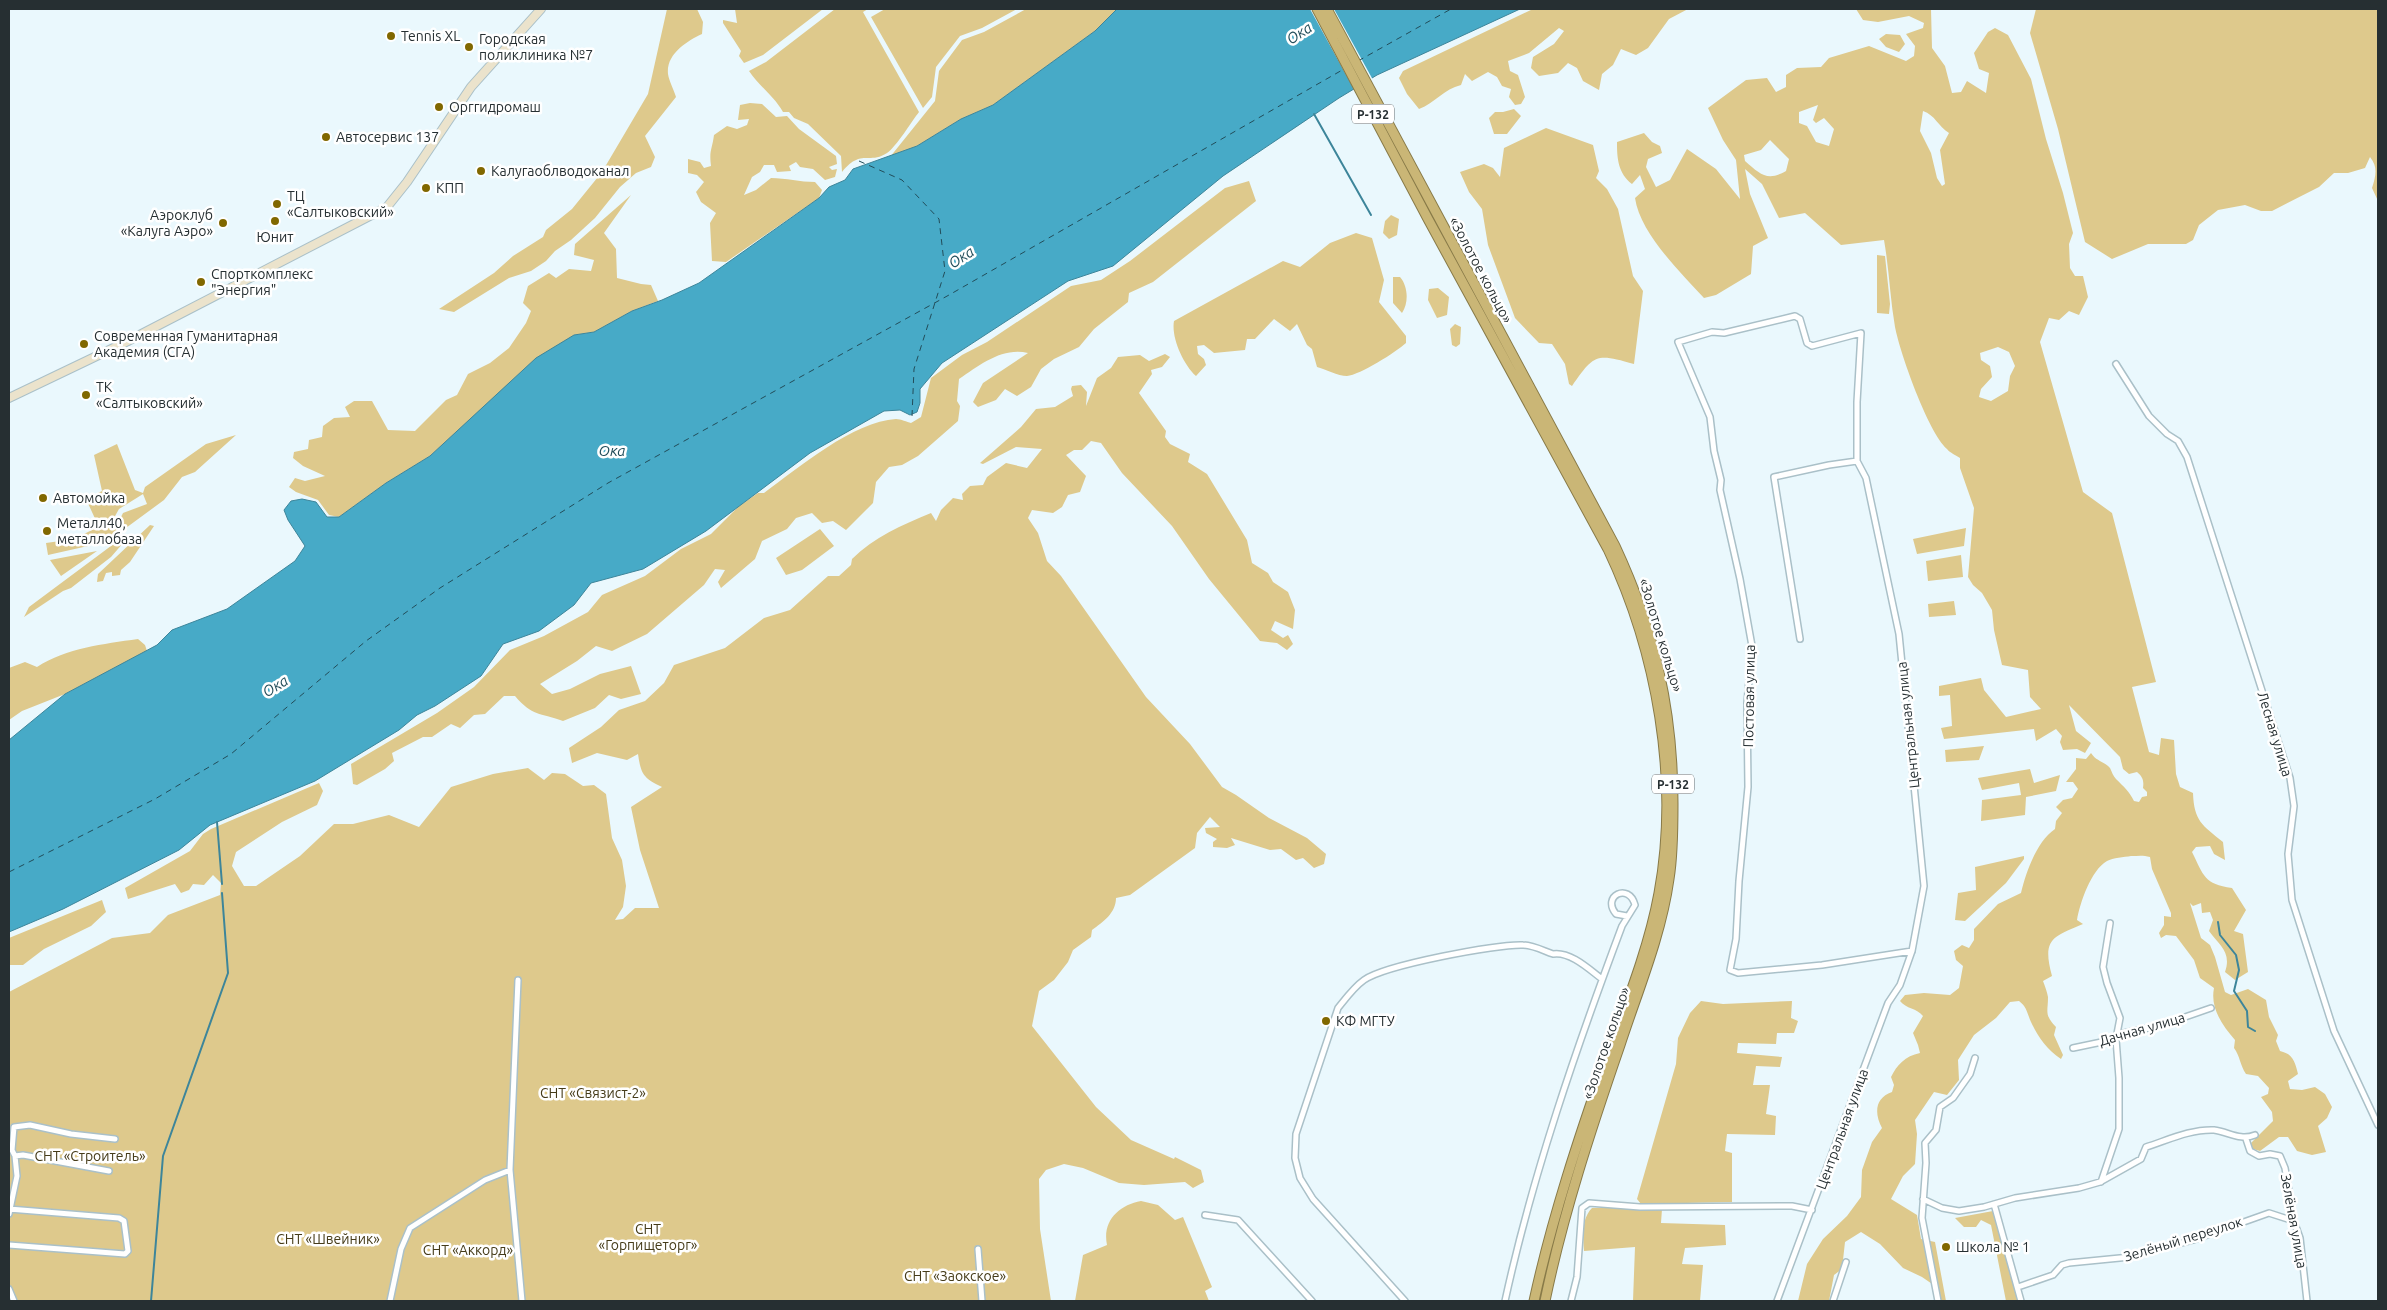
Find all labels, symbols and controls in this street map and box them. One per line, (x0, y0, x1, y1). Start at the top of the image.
water label: Ока (1283, 19, 1315, 47)
place label: Tennis XL (401, 28, 460, 44)
marker: Tennis XL (385, 30, 397, 42)
place label: Городская поликлиника №7 (479, 31, 593, 63)
marker: Городская поликлиника №7 (463, 41, 475, 53)
place label: Орггидромаш (449, 99, 541, 115)
marker: Орггидромаш (433, 101, 445, 113)
road number: Р-132 (1352, 105, 1394, 124)
place label: Автосервис 137 (336, 129, 439, 145)
marker: Автосервис 137 (320, 131, 332, 143)
place label: Калугаоблводоканал (491, 163, 629, 179)
marker: Калугаоблводоканал (475, 165, 487, 177)
place label: КПП (436, 180, 464, 196)
marker: КПП (420, 182, 432, 194)
place label: ТЦ «Салтыковский» (287, 188, 394, 220)
marker: ТЦ «Салтыковский» (271, 198, 283, 210)
place label: Аэроклуб «Калуга Аэро» (121, 207, 213, 239)
street label: «Золотое кольцо» (1446, 214, 1516, 326)
marker: Юнит (269, 215, 281, 227)
marker: Аэроклуб «Калуга Аэро» (217, 217, 229, 229)
place label: Юнит (257, 229, 293, 245)
water label: Ока (945, 243, 977, 271)
place label: Спорткомплекс "Энергия" (211, 266, 313, 298)
marker: Спорткомплекс "Энергия" (195, 276, 207, 288)
place label: Современная Гуманитарная Академия (СГА) (94, 328, 278, 360)
marker: Современная Гуманитарная Академия (СГА) (78, 338, 90, 350)
place label: ТК «Салтыковский» (96, 379, 203, 411)
marker: ТК «Салтыковский» (80, 389, 92, 401)
water label: Ока (599, 442, 625, 459)
place label: Автомойка (53, 490, 125, 506)
marker: Автомойка (37, 492, 49, 504)
place label: Металл40, металлобаза (57, 515, 142, 547)
marker: Металл40, металлобаза (41, 525, 53, 537)
street label: «Золотое кольцо» (1636, 576, 1686, 694)
street label: Постовая улица (1740, 644, 1758, 748)
street label: Центральная улица (1893, 661, 1923, 789)
water label: Ока (259, 672, 291, 700)
street label: Лесная улица (2254, 689, 2296, 779)
road number: Р-132 (1652, 774, 1694, 794)
street label: «Золотое кольцо» (1579, 984, 1633, 1101)
street label: Дачная улица (2097, 1009, 2187, 1049)
place label: КФ МГТУ (1336, 1013, 1395, 1029)
marker: КФ МГТУ (1320, 1015, 1332, 1027)
street label: Центральная улица (1813, 1066, 1871, 1192)
park label: СНТ «Связист-2» (540, 1085, 646, 1101)
park label: СНТ «Строитель» (34, 1148, 146, 1164)
street label: Зелёная улица (2278, 1172, 2310, 1270)
street label: Зелёный переулок (2122, 1213, 2244, 1265)
park label: СНТ «Горпищеторг» (599, 1221, 698, 1253)
park label: СНТ «Швейник» (276, 1231, 380, 1247)
place label: Школа № 1 (1956, 1239, 2030, 1255)
marker: Школа № 1 (1940, 1241, 1952, 1253)
park label: СНТ «Аккорд» (423, 1242, 514, 1258)
park label: СНТ «Заокское» (904, 1268, 1006, 1284)

